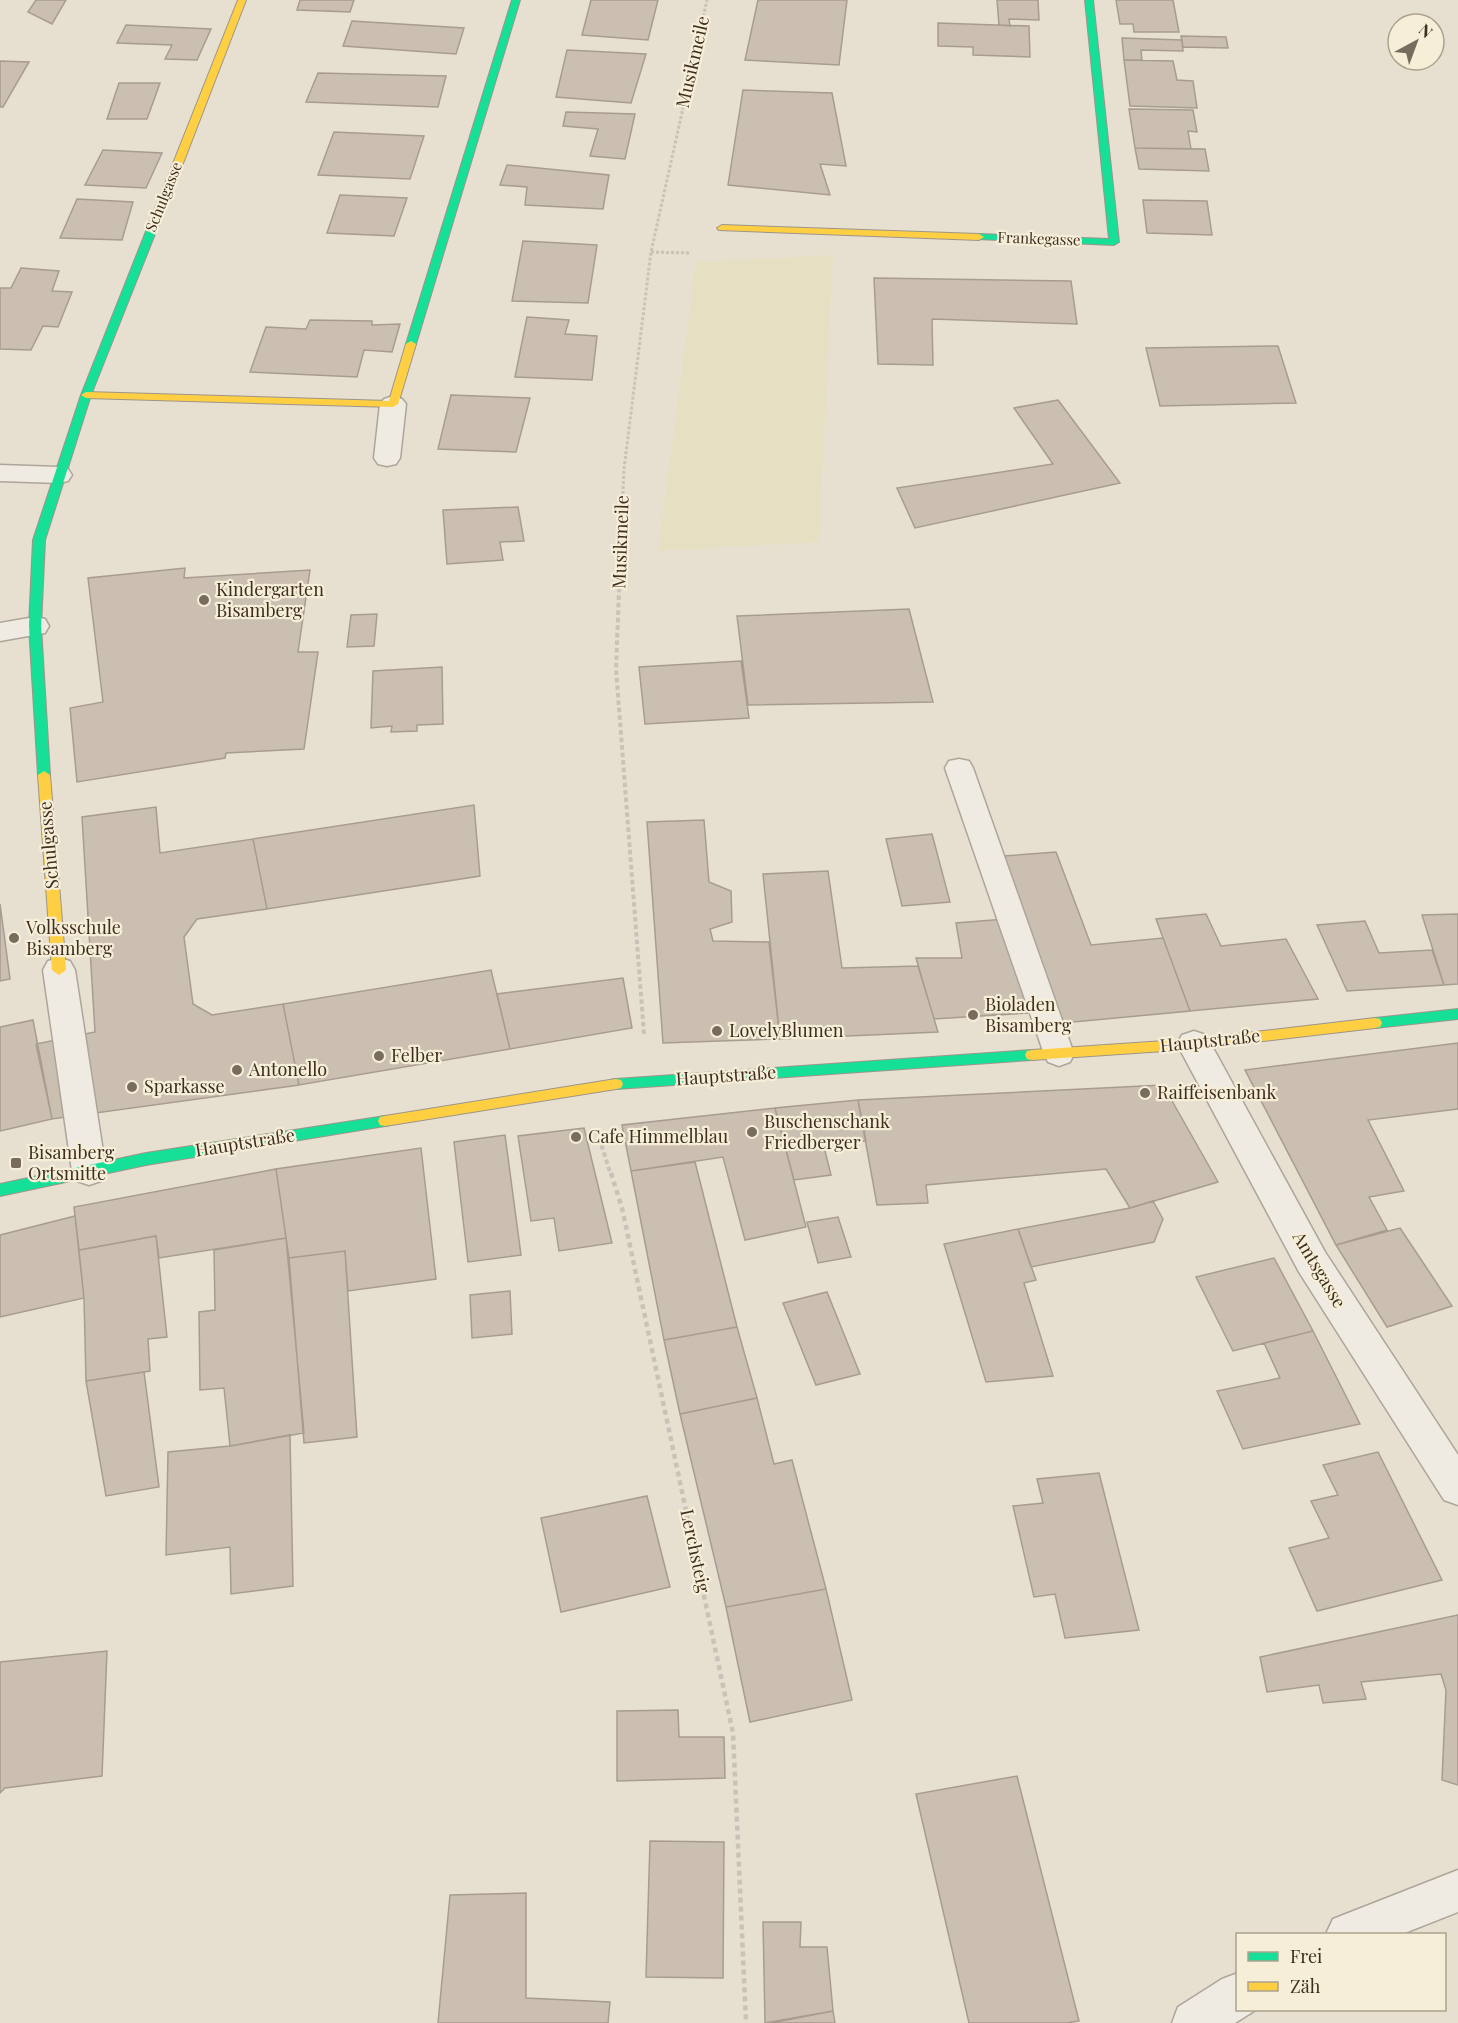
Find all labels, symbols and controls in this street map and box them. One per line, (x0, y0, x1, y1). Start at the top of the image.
north arrow (1386, 12, 1446, 72)
street label: Musikmeile (670, 13, 714, 110)
text: N (1415, 19, 1438, 42)
street label: Schulgasse (140, 159, 186, 234)
street label: Frankegasse (997, 227, 1081, 249)
street label: Musikmeile (606, 495, 634, 589)
place label: Kindergarten Bisamberg (216, 577, 324, 622)
marker: Kindergarten Bisamberg (197, 593, 211, 607)
street label: Schulgasse (32, 800, 64, 890)
place label: Volksschule Bisamberg (25, 915, 121, 960)
marker: Volksschule Bisamberg (7, 931, 21, 945)
place label: Bioladen Bisamberg (985, 992, 1072, 1037)
marker: Bioladen Bisamberg (966, 1008, 980, 1022)
place label: LovelyBlumen (729, 1018, 844, 1042)
street label: Hauptstraße (1159, 1023, 1261, 1057)
marker: LovelyBlumen (710, 1024, 724, 1038)
place label: Felber (391, 1043, 442, 1067)
marker: Felber (372, 1049, 386, 1063)
place label: Antonello (248, 1057, 327, 1081)
street label: Hauptstraße (675, 1060, 777, 1090)
marker: Antonello (230, 1063, 244, 1077)
place label: Sparkasse (144, 1074, 225, 1098)
marker: Sparkasse (125, 1080, 139, 1094)
place label: Raiffeisenbank (1157, 1080, 1276, 1104)
marker: Raiffeisenbank (1138, 1086, 1152, 1100)
place label: Buschenschank Friedberger (764, 1109, 890, 1154)
street label: Hauptstraße (193, 1122, 297, 1162)
place label: Cafe Himmelblau (588, 1124, 729, 1148)
marker: Buschenschank Friedberger (745, 1125, 759, 1139)
marker: Cafe Himmelblau (569, 1130, 583, 1144)
place label: Bisamberg Ortsmitte (28, 1140, 115, 1185)
marker: Bisamberg Ortsmitte (9, 1156, 23, 1170)
street label: Amtsgasse (1287, 1226, 1352, 1312)
street label: Lerchsteig (675, 1507, 717, 1595)
legend (1236, 1933, 1446, 2011)
text: Frei (1290, 1944, 1322, 1968)
text: Zäh (1290, 1974, 1321, 1998)

